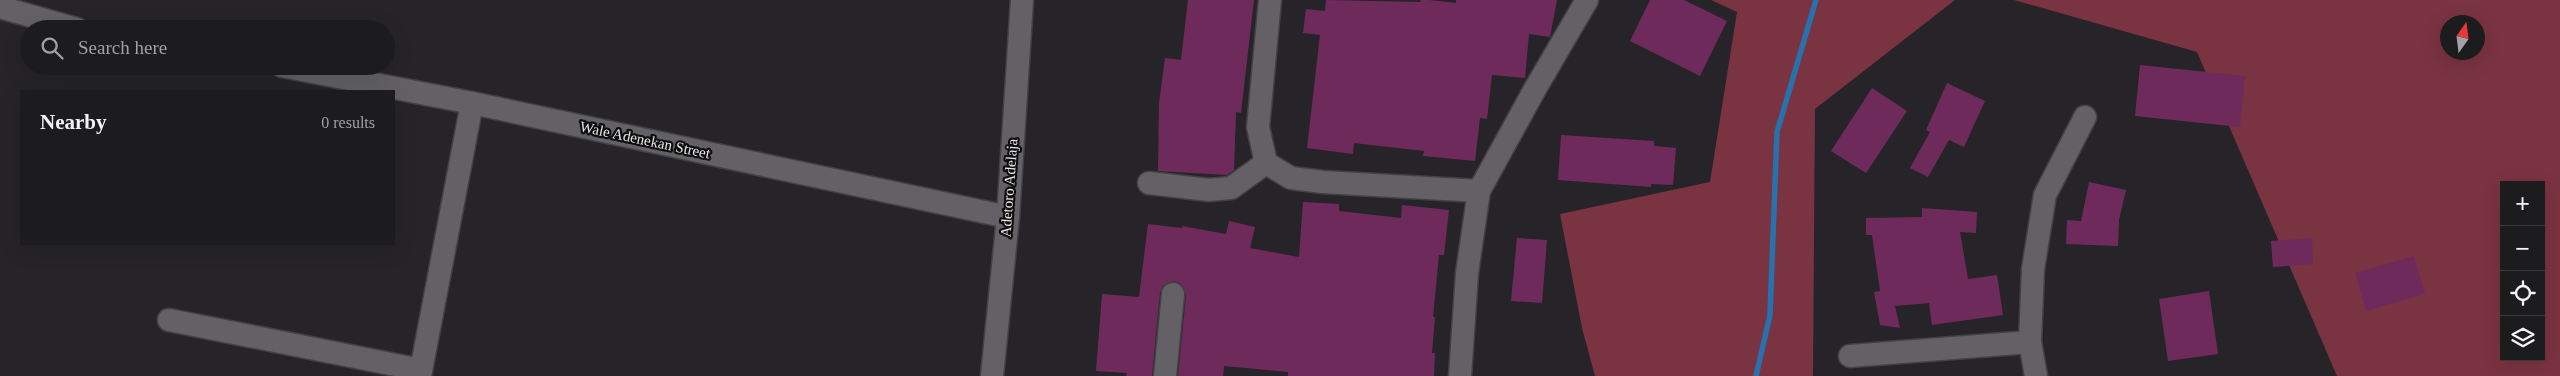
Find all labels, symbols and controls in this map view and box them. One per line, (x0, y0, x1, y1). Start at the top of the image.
north arrow (2440, 15, 2485, 60)
search box (20, 20, 395, 75)
icon: search (38, 34, 66, 62)
text: Search here (78, 37, 167, 58)
text: Nearby (40, 110, 107, 134)
text: 0 results (321, 114, 375, 131)
street label: Wale Adenekan Street (578, 118, 712, 162)
street label: Adetoro Adelaja (998, 138, 1020, 238)
map controls (2500, 181, 2545, 361)
button: + (2500, 181, 2545, 226)
button: − (2500, 226, 2545, 271)
button: locate (2500, 271, 2545, 316)
button: layers (2500, 316, 2545, 361)

